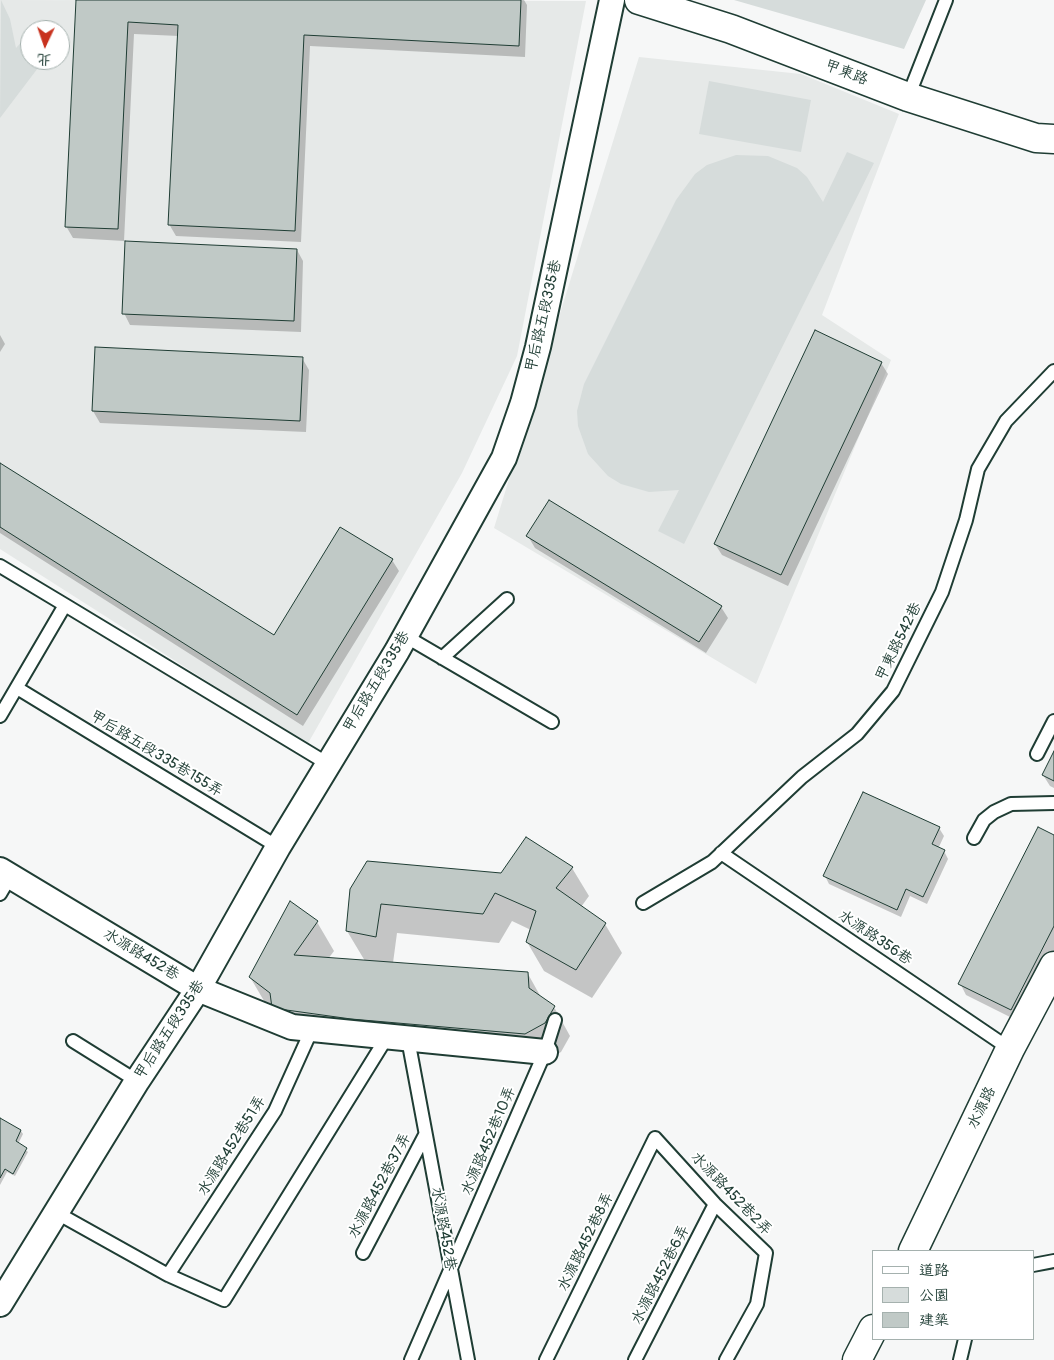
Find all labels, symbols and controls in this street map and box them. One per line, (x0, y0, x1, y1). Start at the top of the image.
north arrow (20, 20, 70, 70)
text: 北 (37, 51, 52, 68)
street label: 甲東路 (822, 57, 870, 89)
street label: 甲后路五段335巷 (522, 258, 566, 374)
street label: 甲東路542巷 (872, 600, 926, 684)
street label: 甲后路五段335巷 (340, 628, 414, 736)
street label: 甲后路五段335巷155弄 (86, 707, 226, 801)
street label: 水源路356巷 (835, 907, 915, 969)
street label: 水源路452巷 (100, 925, 182, 985)
street label: 甲后路五段335巷 (131, 977, 209, 1083)
street label: 水源路452巷10弄 (458, 1084, 520, 1198)
street label: 水源路 (964, 1084, 1000, 1132)
street label: 水源路452巷51弄 (194, 1093, 270, 1199)
street label: 水源路452巷37弄 (345, 1130, 415, 1242)
street label: 水源路452巷2弄 (687, 1149, 775, 1239)
street label: 水源路452巷 (427, 1185, 459, 1273)
street label: 水源路452巷8弄 (554, 1190, 618, 1294)
street label: 水源路452巷6弄 (628, 1222, 694, 1328)
legend (872, 1250, 1034, 1340)
text: 道路 (919, 1261, 949, 1280)
text: 公園 (919, 1286, 949, 1305)
text: 建築 (919, 1311, 949, 1330)

